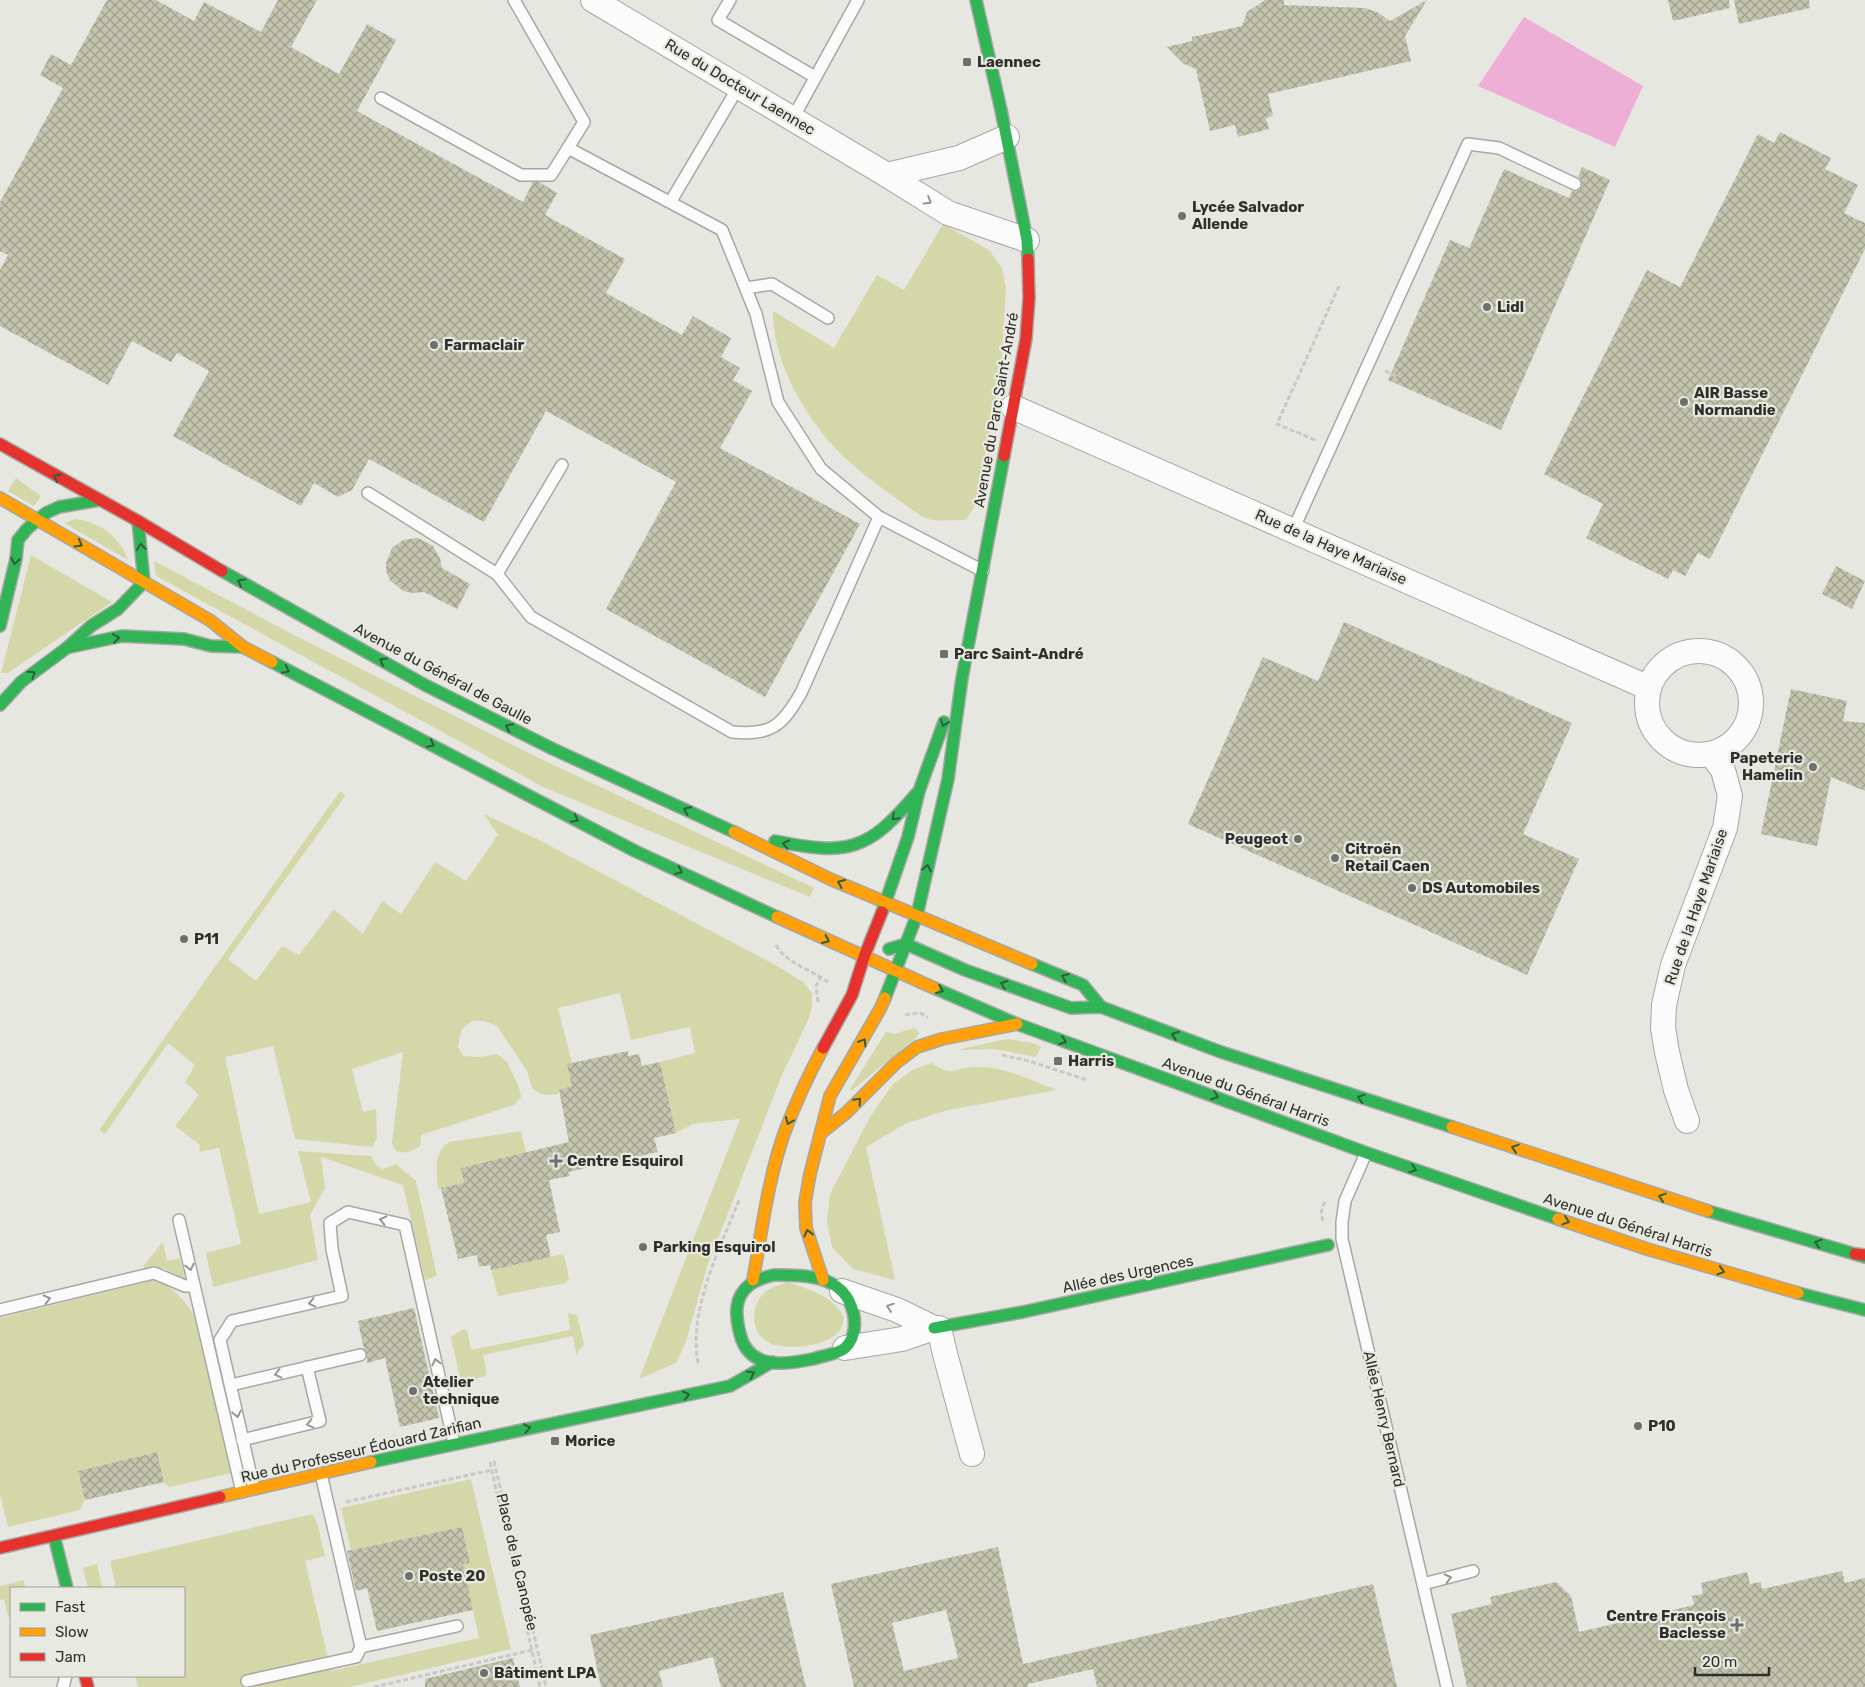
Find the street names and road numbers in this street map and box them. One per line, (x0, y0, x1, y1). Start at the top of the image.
street label: Rue du Docteur Laennec (662, 35, 818, 139)
street label: Avenue du Parc Saint-André (970, 311, 1022, 509)
street label: Rue de la Haye Mariaise (1252, 505, 1410, 589)
street label: Avenue du Général de Gaulle (351, 619, 535, 729)
street label: Rue de la Haye Mariaise (1661, 827, 1731, 987)
street label: Avenue du Général Harris (1160, 1053, 1332, 1131)
street label: Avenue du Général Harris (1541, 1189, 1715, 1261)
street label: Allée des Urgences (1061, 1251, 1195, 1297)
street label: Allée Henry Bernard (1360, 1349, 1408, 1489)
street label: Rue du Professeur Édouard Zarifian (239, 1414, 483, 1486)
street label: Place de la Canopée (492, 1492, 542, 1632)

